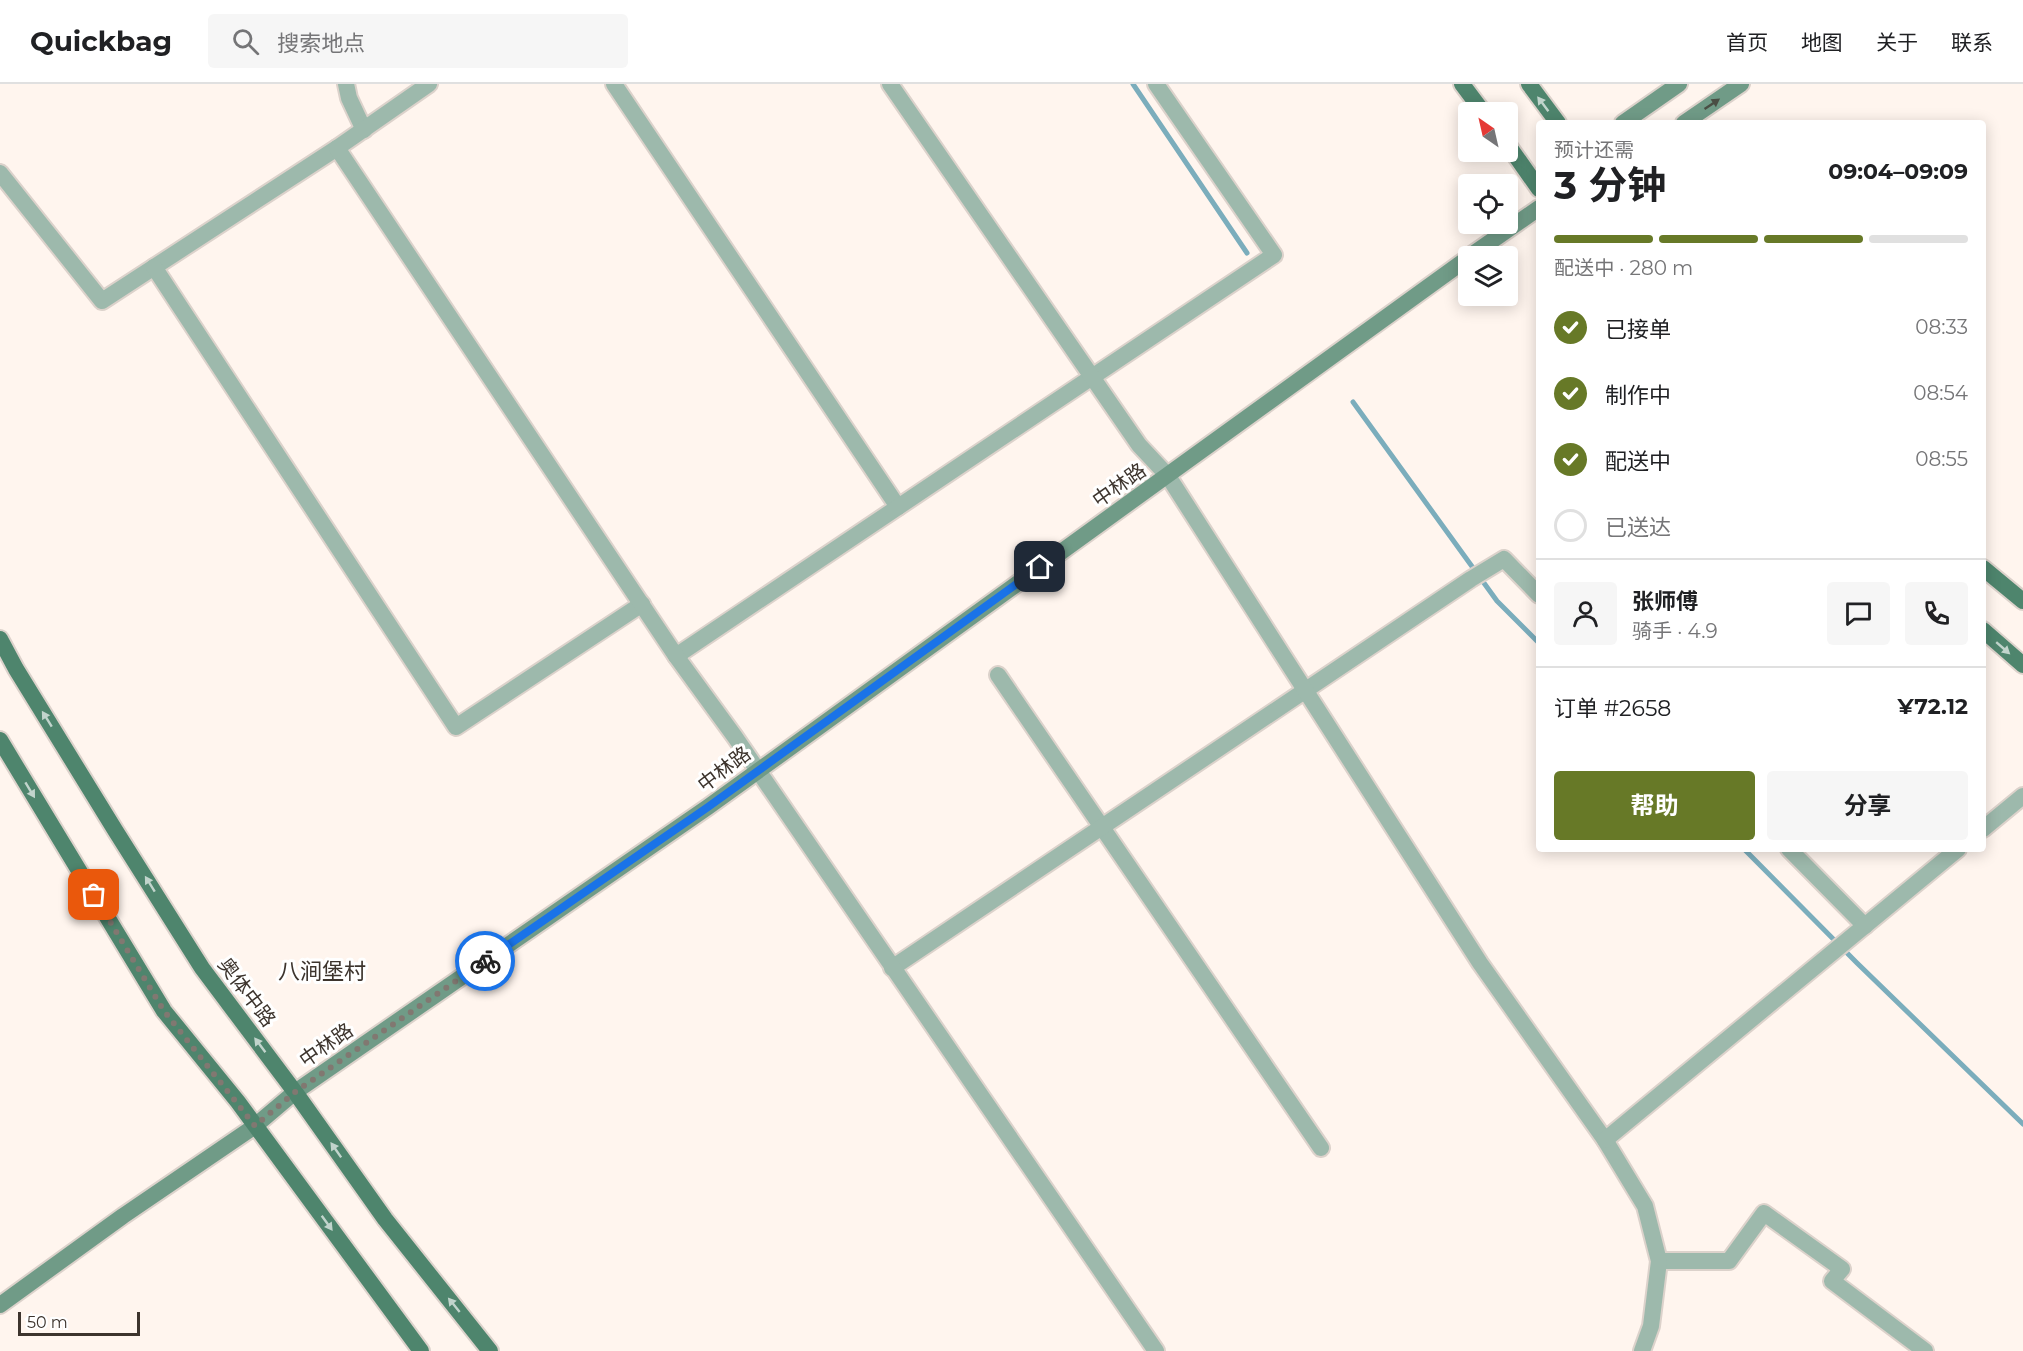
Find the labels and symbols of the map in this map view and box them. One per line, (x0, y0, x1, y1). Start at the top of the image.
one-way arrow (1537, 96, 1549, 112)
one-way arrow (1704, 98, 1720, 109)
north arrow (1458, 102, 1518, 162)
street label: 中林路 (1088, 458, 1150, 512)
pin (1014, 541, 1065, 592)
one-way arrow (1995, 641, 2010, 654)
one-way arrow (41, 711, 52, 727)
street label: 中林路 (693, 741, 755, 797)
one-way arrow (25, 782, 36, 798)
pin (68, 869, 119, 920)
one-way arrow (144, 876, 155, 893)
courier (455, 931, 515, 991)
street label: 奥体中路 (213, 953, 281, 1031)
district label: 八涧堡村 (278, 958, 366, 985)
street label: 中林路 (295, 1018, 357, 1072)
one-way arrow (255, 1037, 267, 1052)
one-way arrow (330, 1142, 342, 1158)
one-way arrow (321, 1216, 333, 1231)
one-way arrow (448, 1298, 461, 1313)
scale bar (18, 1309, 140, 1336)

